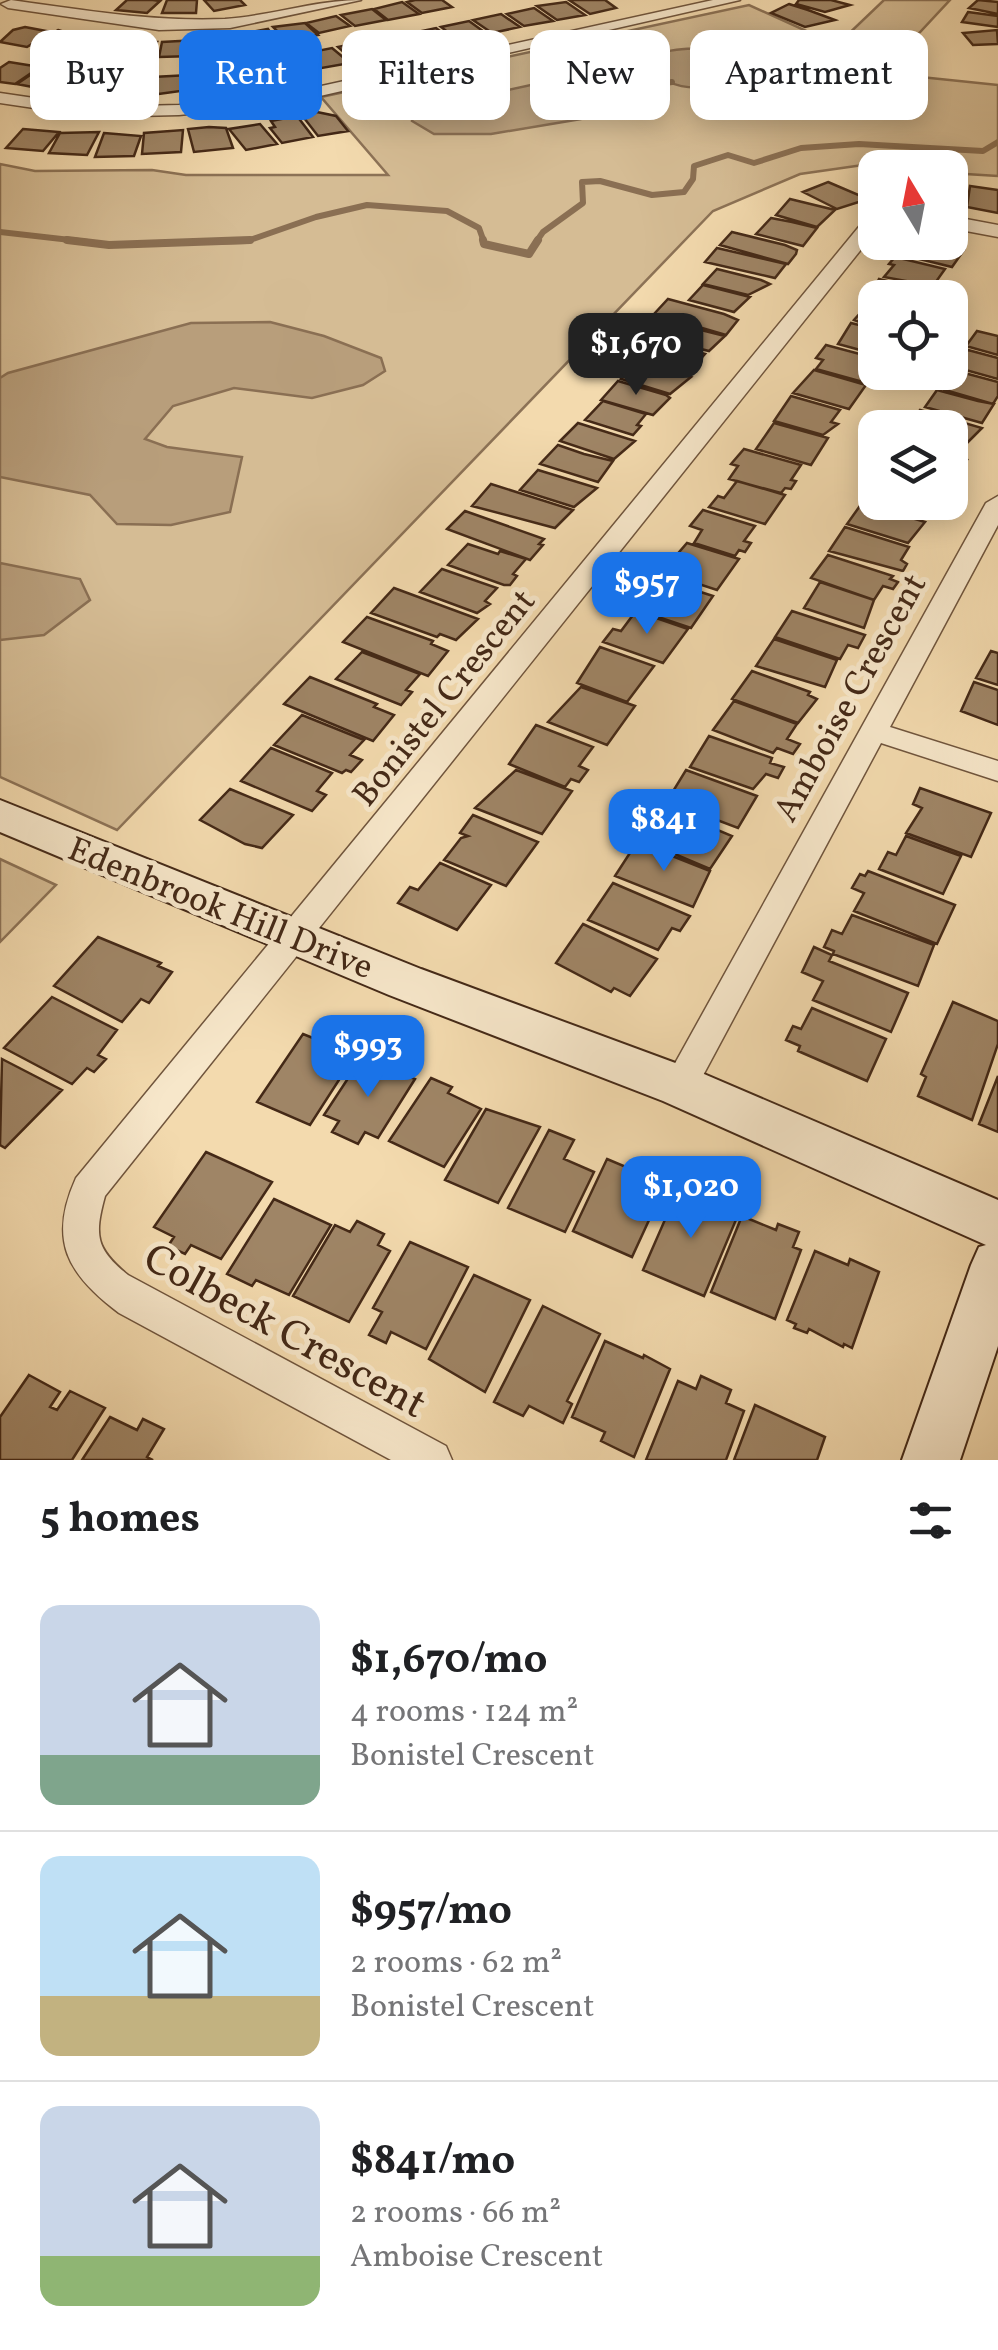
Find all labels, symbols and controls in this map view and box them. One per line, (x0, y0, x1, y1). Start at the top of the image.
chip: Buy (30, 30, 159, 120)
chip: Rent (179, 30, 322, 120)
chip: Filters (342, 30, 510, 120)
chip: New (530, 30, 670, 120)
chip: Apartment (690, 30, 928, 120)
north arrow (858, 150, 968, 260)
map controls (858, 150, 968, 520)
button: locate (858, 280, 968, 390)
pin: $1,670 (555, 313, 717, 398)
text: $1,670 (590, 323, 682, 367)
button: layers (858, 410, 968, 520)
pin: $957 (588, 552, 706, 637)
text: $957 (614, 562, 680, 606)
street label: Amboise Crescent (763, 566, 940, 831)
street label: Bonistel Crescent (343, 580, 548, 818)
pin: $841 (605, 789, 723, 874)
text: $841 (631, 799, 697, 843)
street label: Edenbrook Hill Drive (60, 827, 380, 993)
pin: $993 (309, 1015, 427, 1100)
text: $993 (333, 1025, 403, 1069)
pin: $1,020 (610, 1156, 772, 1241)
text: $1,020 (643, 1166, 739, 1210)
street label: Colbeck Crescent (132, 1231, 436, 1435)
text: 5 homes (40, 1491, 200, 1550)
icon: filters (903, 1493, 958, 1548)
text: $1,670/mo (350, 1632, 548, 1691)
icon: home (120, 1645, 240, 1765)
text: 4 rooms · 124 m² (350, 1691, 578, 1735)
text: Bonistel Crescent (350, 1735, 594, 1779)
text: $957/mo (350, 1883, 512, 1942)
icon: home (120, 1896, 240, 2016)
text: 2 rooms · 62 m² (350, 1942, 562, 1986)
text: Bonistel Crescent (350, 1986, 594, 2030)
text: $841/mo (350, 2133, 515, 2192)
icon: home (120, 2146, 240, 2266)
text: 2 rooms · 66 m² (350, 2192, 561, 2236)
text: Amboise Crescent (350, 2236, 603, 2280)

